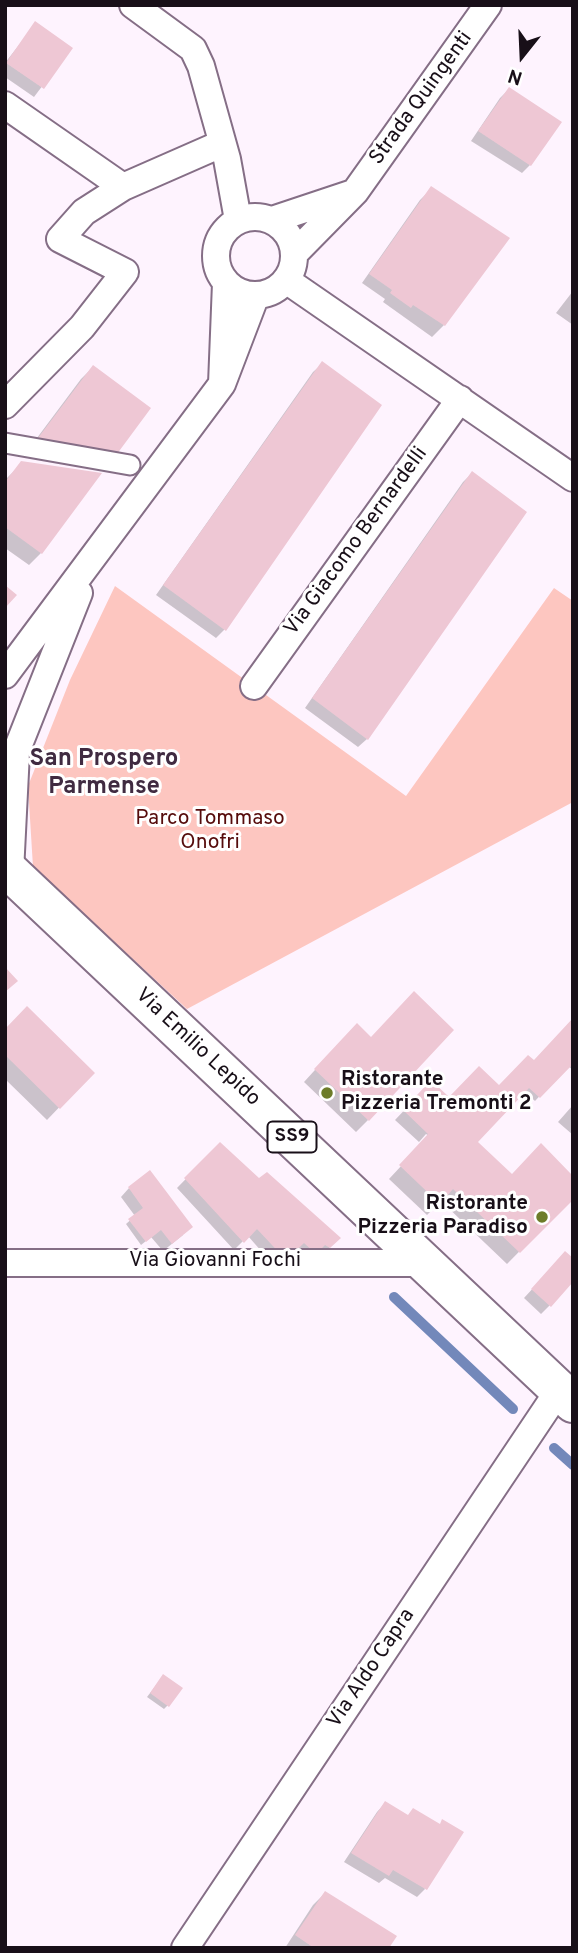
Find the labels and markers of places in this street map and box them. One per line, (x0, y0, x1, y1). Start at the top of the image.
place label: Ristorante Pizzeria Tremonti 2 (341, 1068, 532, 1118)
marker: Ristorante Pizzeria Tremonti 2 (319, 1085, 335, 1101)
place label: Ristorante Pizzeria Paradiso (358, 1192, 528, 1242)
marker: Ristorante Pizzeria Paradiso (534, 1209, 550, 1225)

